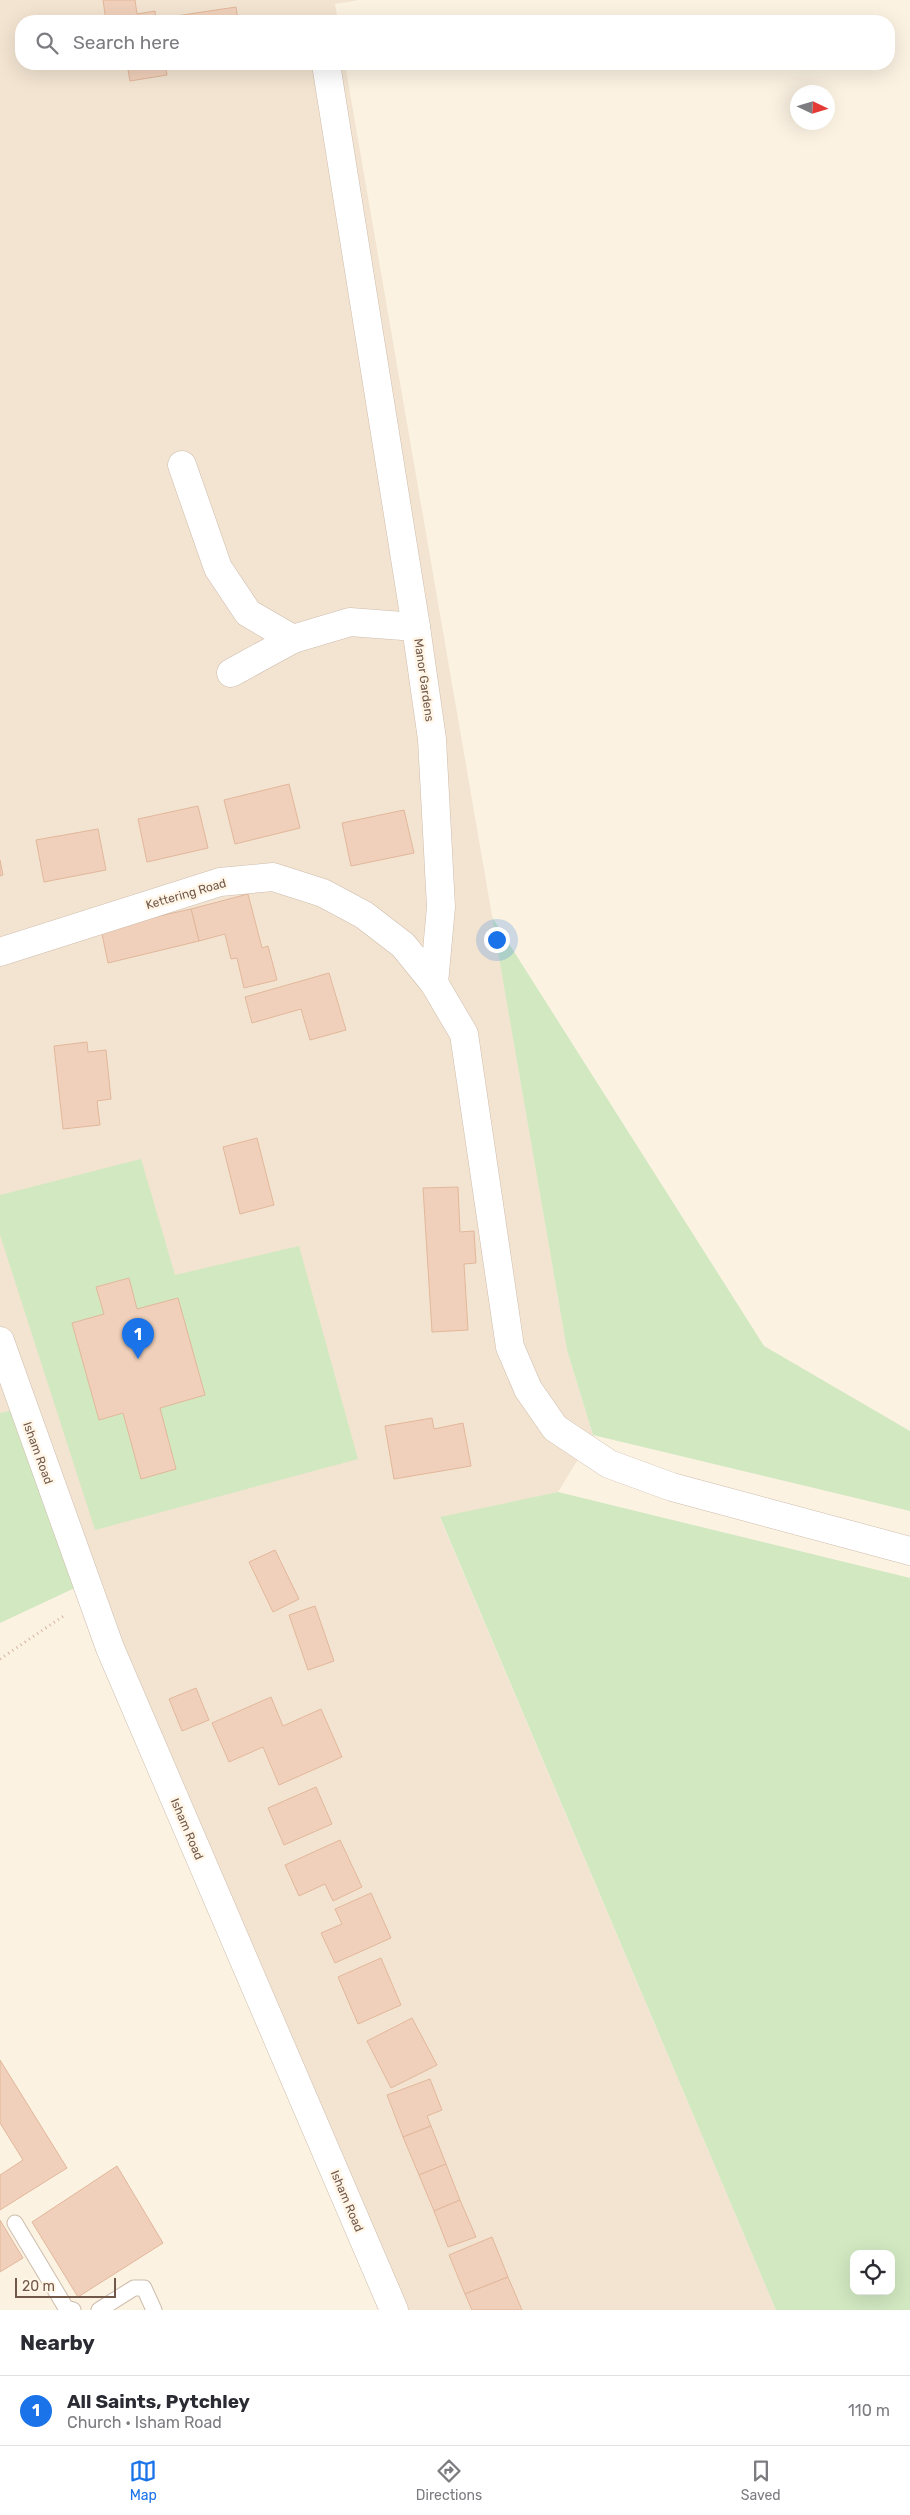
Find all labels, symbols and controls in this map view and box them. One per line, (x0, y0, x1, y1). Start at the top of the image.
search box (15, 15, 895, 70)
icon: search (33, 29, 61, 57)
text: Search here (73, 31, 180, 54)
north arrow (790, 85, 835, 130)
street label: Manor Gardens (411, 637, 437, 723)
street label: Kettering Road (144, 876, 228, 912)
your location (484, 927, 510, 953)
pin: 1 (122, 1318, 154, 1359)
street label: Isham Road (20, 1420, 56, 1486)
street label: Isham Road (168, 1796, 206, 1862)
street label: Isham Road (328, 2168, 366, 2234)
map controls (850, 2250, 895, 2295)
button: locate (850, 2250, 895, 2295)
scale bar (15, 2275, 116, 2298)
text: 20 m (22, 2278, 55, 2295)
text: Nearby (20, 2330, 95, 2355)
text: All Saints, Pytchley (67, 2390, 250, 2413)
text: 1 (32, 2401, 40, 2420)
text: 110 m (848, 2401, 890, 2420)
text: Church · Isham Road (67, 2413, 222, 2432)
tab: Map (129, 2457, 157, 2504)
tab: Directions (416, 2457, 482, 2504)
tab: Saved (741, 2457, 781, 2504)

